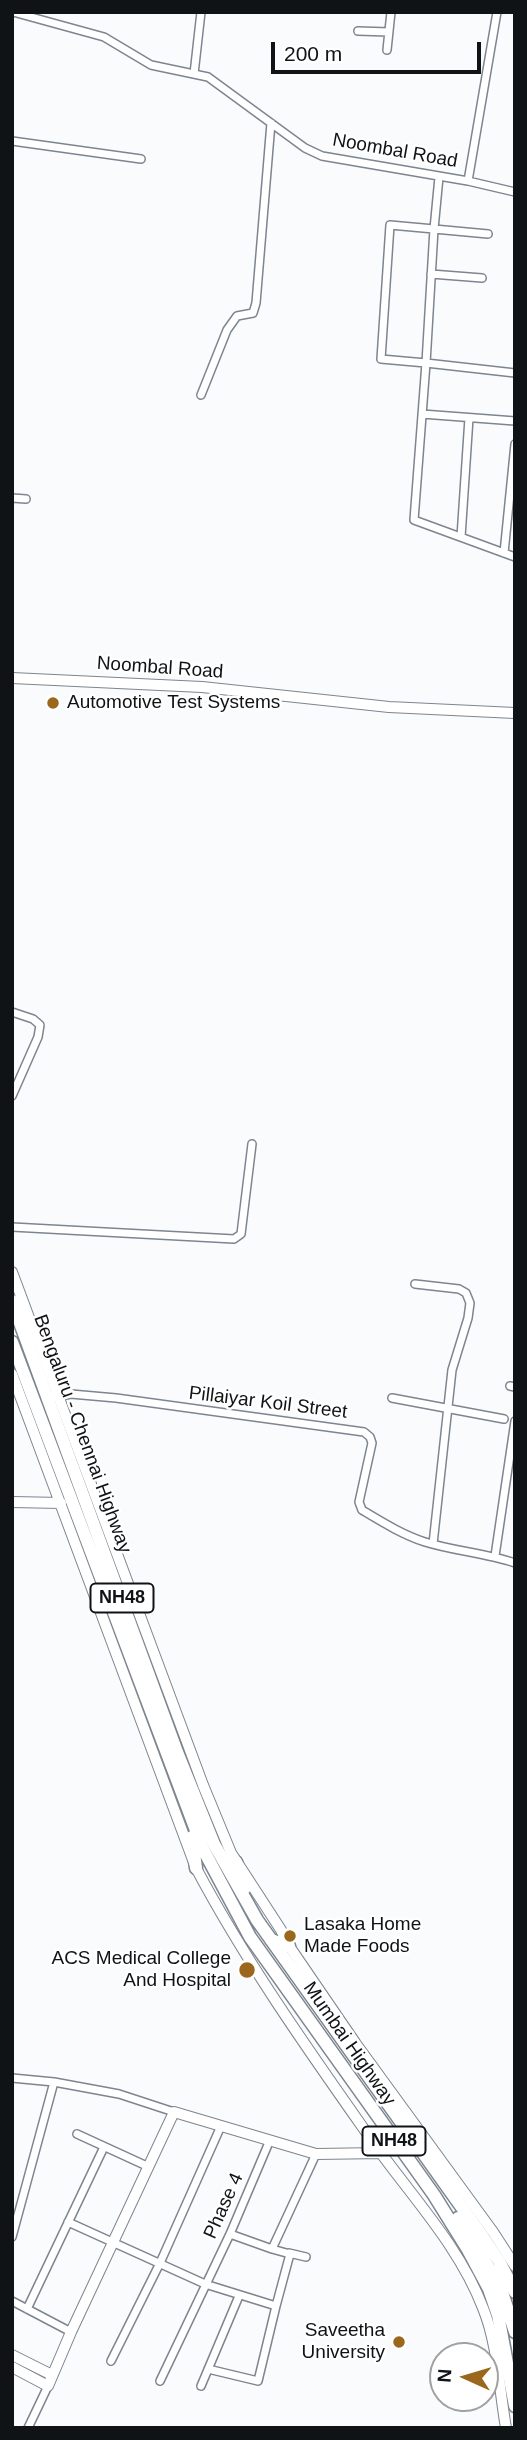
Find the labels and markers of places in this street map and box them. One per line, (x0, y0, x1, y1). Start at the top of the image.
place label: Automotive Test Systems (67, 692, 280, 714)
marker: Automotive Test Systems (45, 695, 61, 711)
place label: Lasaka Home Made Foods (304, 1914, 421, 1958)
marker: Lasaka Home Made Foods (282, 1928, 298, 1944)
place label: ACS Medical College And Hospital (51, 1948, 231, 1992)
marker: ACS Medical College And Hospital (237, 1960, 257, 1980)
place label: Saveetha University (302, 2320, 385, 2364)
marker: Saveetha University (391, 2334, 407, 2350)

